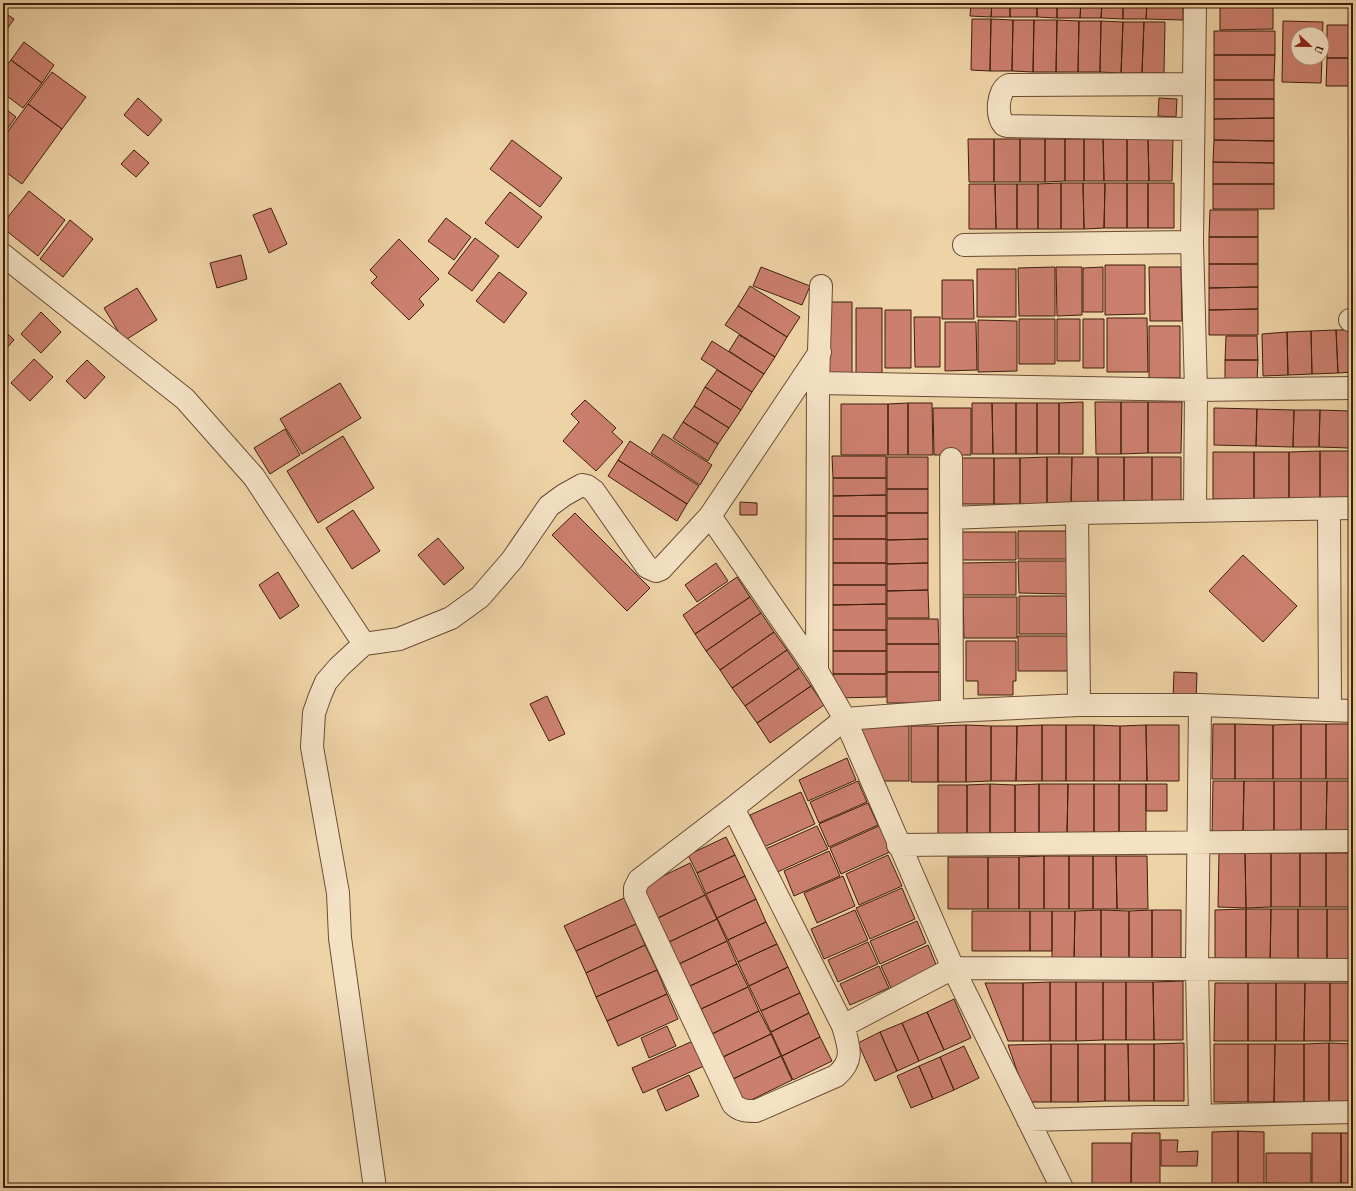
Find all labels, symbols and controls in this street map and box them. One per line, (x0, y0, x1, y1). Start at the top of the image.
north arrow (1290, 26, 1330, 66)
text: U (1309, 43, 1326, 56)

